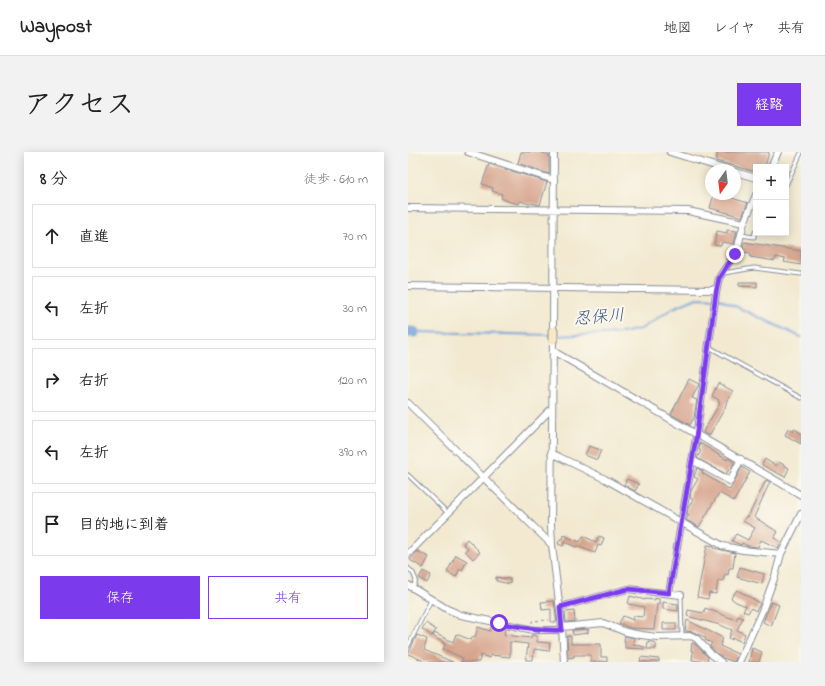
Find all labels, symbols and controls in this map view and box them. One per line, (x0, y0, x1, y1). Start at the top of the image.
text: Waypost (20, 14, 92, 41)
text: 地図 (664, 18, 692, 39)
text: レイヤ (714, 18, 755, 39)
text: 共有 (777, 18, 805, 39)
button: 経路 (737, 83, 801, 126)
text: アクセス (24, 86, 134, 127)
north arrow (705, 164, 741, 200)
map controls (753, 164, 789, 236)
button: + (753, 164, 789, 200)
text: 8 分 (40, 167, 68, 192)
text: 徒歩 · 610 m (304, 170, 368, 189)
button: − (753, 200, 789, 236)
icon: ahead (41, 225, 63, 247)
text: 直進 (79, 226, 109, 248)
text: 70 m (343, 227, 367, 246)
route end (726, 245, 744, 263)
icon: left (41, 297, 63, 319)
text: 左折 (79, 298, 109, 320)
text: 30 m (343, 299, 367, 318)
water label: 忍保川 (573, 303, 626, 332)
icon: right (41, 369, 63, 391)
text: 右折 (79, 370, 109, 392)
text: 120 m (337, 371, 367, 390)
icon: left (41, 441, 63, 463)
text: 左折 (79, 442, 109, 464)
text: 390 m (339, 443, 367, 462)
icon: arrive (41, 513, 63, 535)
text: 目的地に到着 (79, 514, 169, 536)
button: 保存 (40, 576, 200, 619)
button: 共有 (208, 576, 368, 619)
route start (490, 614, 508, 632)

